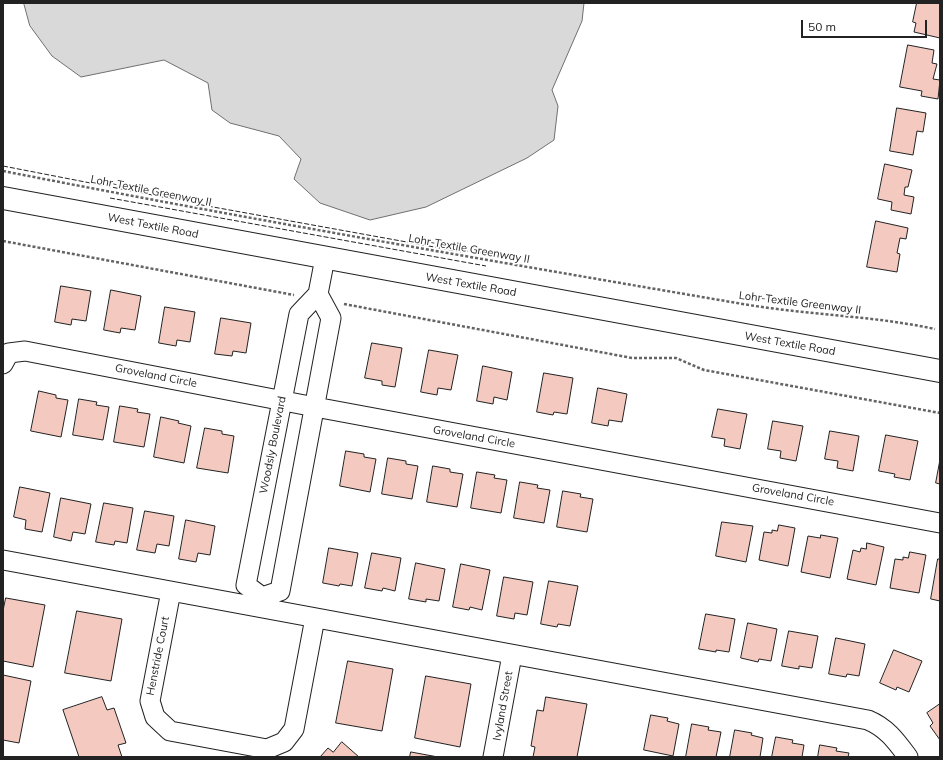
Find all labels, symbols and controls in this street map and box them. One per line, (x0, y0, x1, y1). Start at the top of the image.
scale bar (803, 12, 929, 38)
text: 50 m (808, 19, 836, 34)
street label: Lohr-Textile Greenway II (89, 173, 213, 209)
street label: West Textile Road (106, 211, 200, 241)
street label: Lohr-Textile Greenway II (407, 232, 531, 266)
street label: West Textile Road (424, 270, 518, 300)
street label: Lohr-Textile Greenway II (738, 289, 862, 317)
street label: West Textile Road (743, 329, 837, 359)
street label: Groveland Circle (114, 362, 198, 390)
street label: Woodsly Boulevard (257, 395, 289, 495)
street label: Groveland Circle (432, 423, 516, 451)
street label: Groveland Circle (751, 481, 835, 509)
street label: Henstride Court (144, 615, 172, 697)
street label: Ivyland Street (490, 670, 516, 742)

